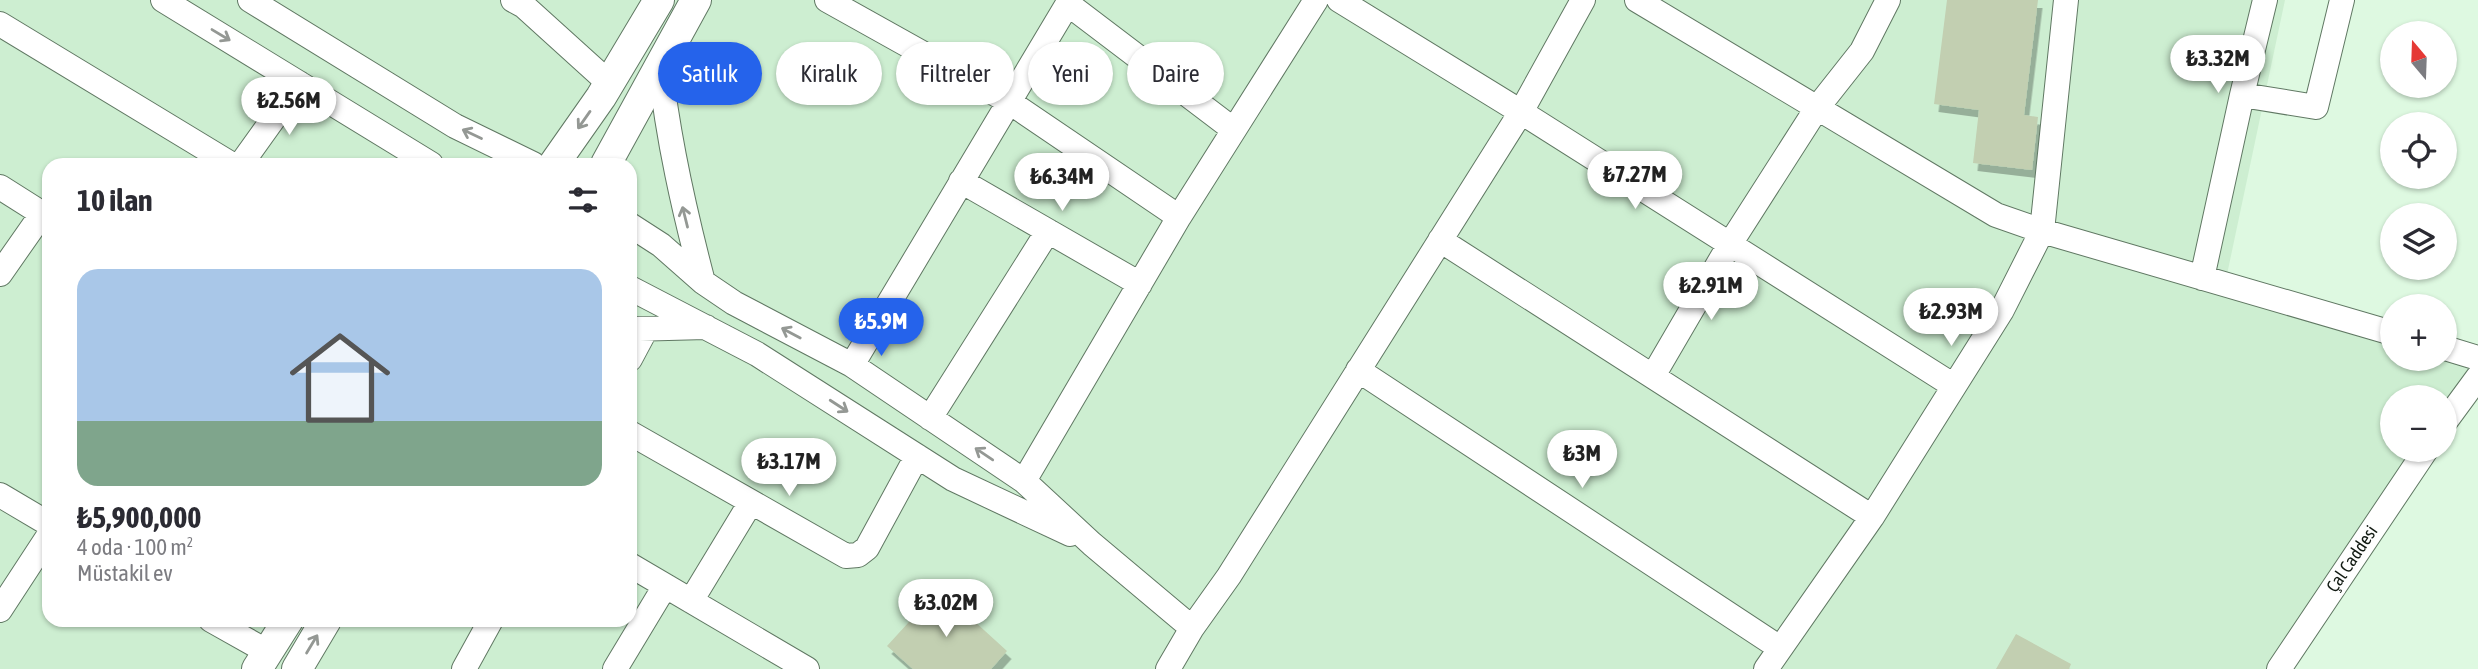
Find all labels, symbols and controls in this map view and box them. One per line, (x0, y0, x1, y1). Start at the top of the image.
north arrow (2380, 21, 2457, 98)
map controls (2380, 21, 2457, 462)
one-way arrow (211, 29, 231, 43)
pin: ₺3.32M (2161, 36, 2275, 95)
chip: Satılık (658, 42, 762, 105)
chip: Kiralık (776, 42, 882, 105)
chip: Filtreler (896, 42, 1014, 105)
chip: Yeni (1028, 42, 1113, 105)
chip: Daire (1127, 42, 1224, 105)
text: ₺3.32M (2186, 45, 2250, 71)
pin: ₺2.56M (232, 78, 346, 137)
text: ₺2.56M (257, 87, 321, 113)
one-way arrow (577, 110, 591, 130)
button: locate (2380, 112, 2457, 189)
one-way arrow (462, 127, 483, 141)
pin: ₺7.27M (1578, 152, 1692, 211)
pin: ₺6.34M (1005, 154, 1119, 213)
text: ₺7.27M (1603, 161, 1667, 187)
text: ₺6.34M (1030, 163, 1094, 189)
icon: filters (564, 181, 602, 219)
text: 10 ilan (77, 183, 153, 217)
button: layers (2380, 203, 2457, 280)
one-way arrow (678, 206, 691, 228)
pin: ₺2.91M (1654, 262, 1768, 322)
text: ₺2.91M (1679, 272, 1743, 298)
pin: ₺2.93M (1894, 288, 2008, 348)
button: + (2380, 294, 2457, 371)
pin: ₺5.9M (832, 298, 930, 358)
text: ₺2.93M (1919, 298, 1983, 324)
text: ₺5.9M (855, 308, 907, 334)
icon: home (277, 315, 403, 441)
one-way arrow (781, 326, 802, 339)
button: − (2380, 385, 2457, 462)
one-way arrow (828, 399, 848, 413)
pin: ₺3M (1548, 430, 1616, 490)
pin: ₺3.17M (732, 438, 846, 498)
text: ₺3M (1563, 440, 1601, 466)
one-way arrow (974, 447, 994, 461)
text: ₺3.17M (757, 448, 821, 474)
text: ₺5,900,000 (77, 500, 201, 534)
street label: Çal Caddesi (2322, 521, 2382, 596)
text: 4 oda · 100 m² (77, 534, 193, 560)
text: Müstakil ev (77, 560, 173, 586)
pin: ₺3.02M (889, 580, 1003, 639)
text: ₺3.02M (914, 589, 978, 615)
one-way arrow (305, 635, 319, 655)

